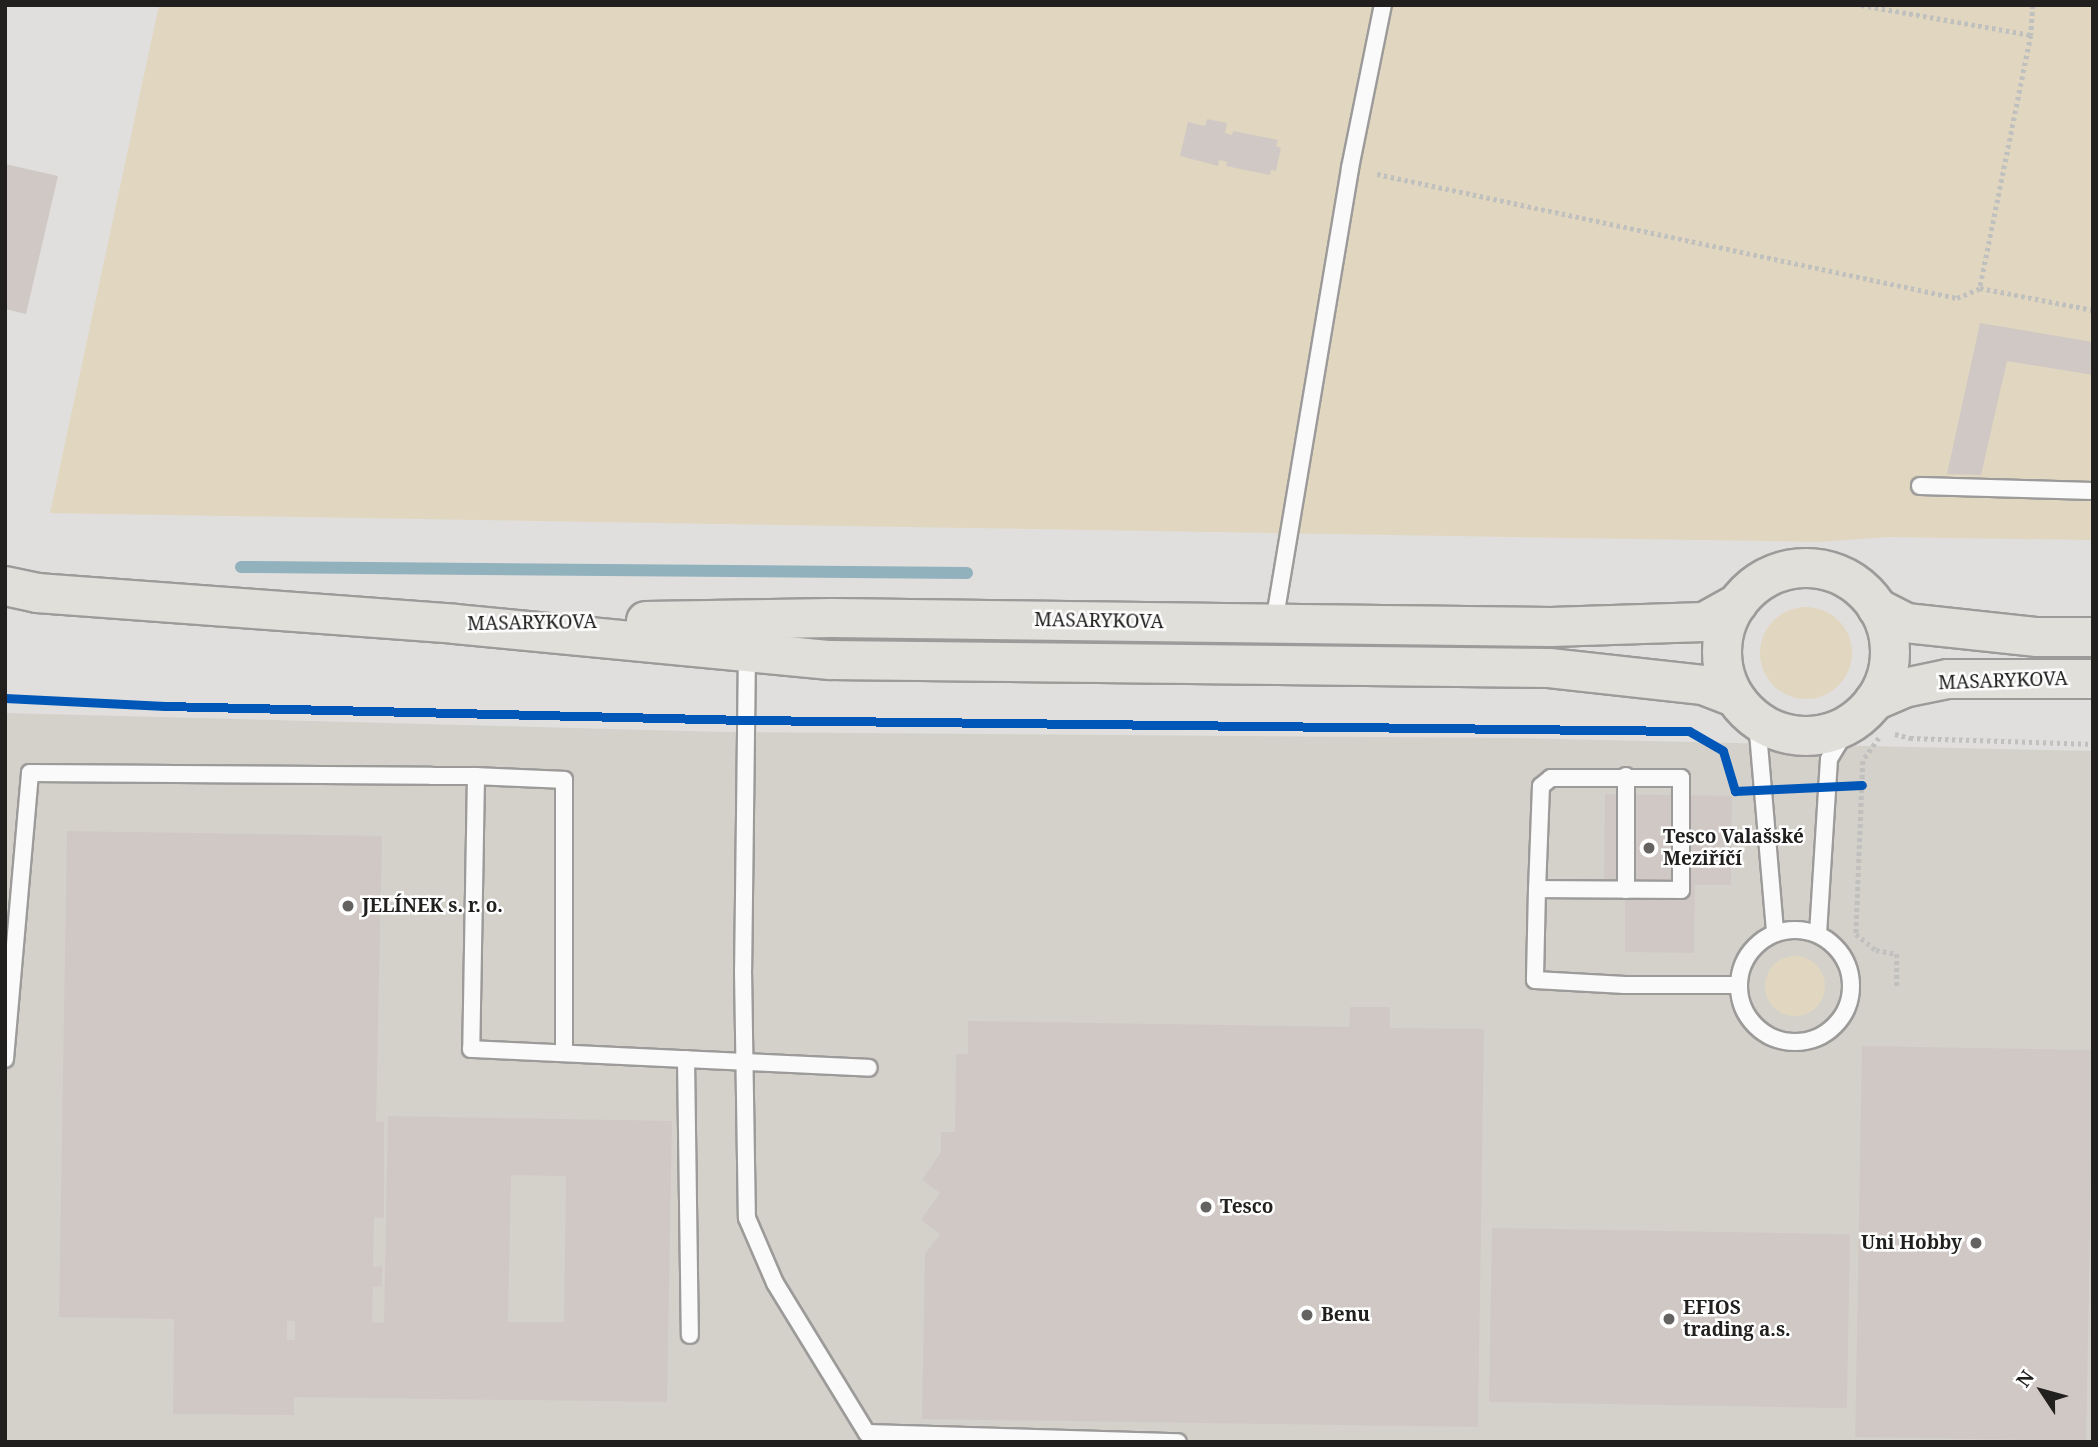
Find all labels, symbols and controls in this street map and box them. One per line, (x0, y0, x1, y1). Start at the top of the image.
street label: MASARYKOVA (1034, 608, 1164, 634)
street label: MASARYKOVA (467, 610, 597, 636)
street label: MASARYKOVA (1938, 667, 2068, 695)
place label: Tesco Valašské Meziříčí (1663, 826, 1804, 870)
marker: Tesco Valašské Meziříčí (1641, 840, 1657, 856)
place label: JELÍNEK s. r. o. (362, 895, 503, 917)
marker: JELÍNEK s. r. o. (340, 898, 356, 914)
place label: Tesco (1220, 1196, 1273, 1218)
marker: Tesco (1198, 1199, 1214, 1215)
place label: Uni Hobby (1861, 1232, 1962, 1254)
marker: Uni Hobby (1968, 1235, 1984, 1251)
place label: EFIOS trading a.s. (1683, 1297, 1791, 1341)
place label: Benu (1321, 1304, 1370, 1326)
marker: Benu (1299, 1307, 1315, 1323)
marker: EFIOS trading a.s. (1661, 1311, 1677, 1327)
north arrow (2007, 1356, 2077, 1426)
text: N (2010, 1365, 2040, 1392)

